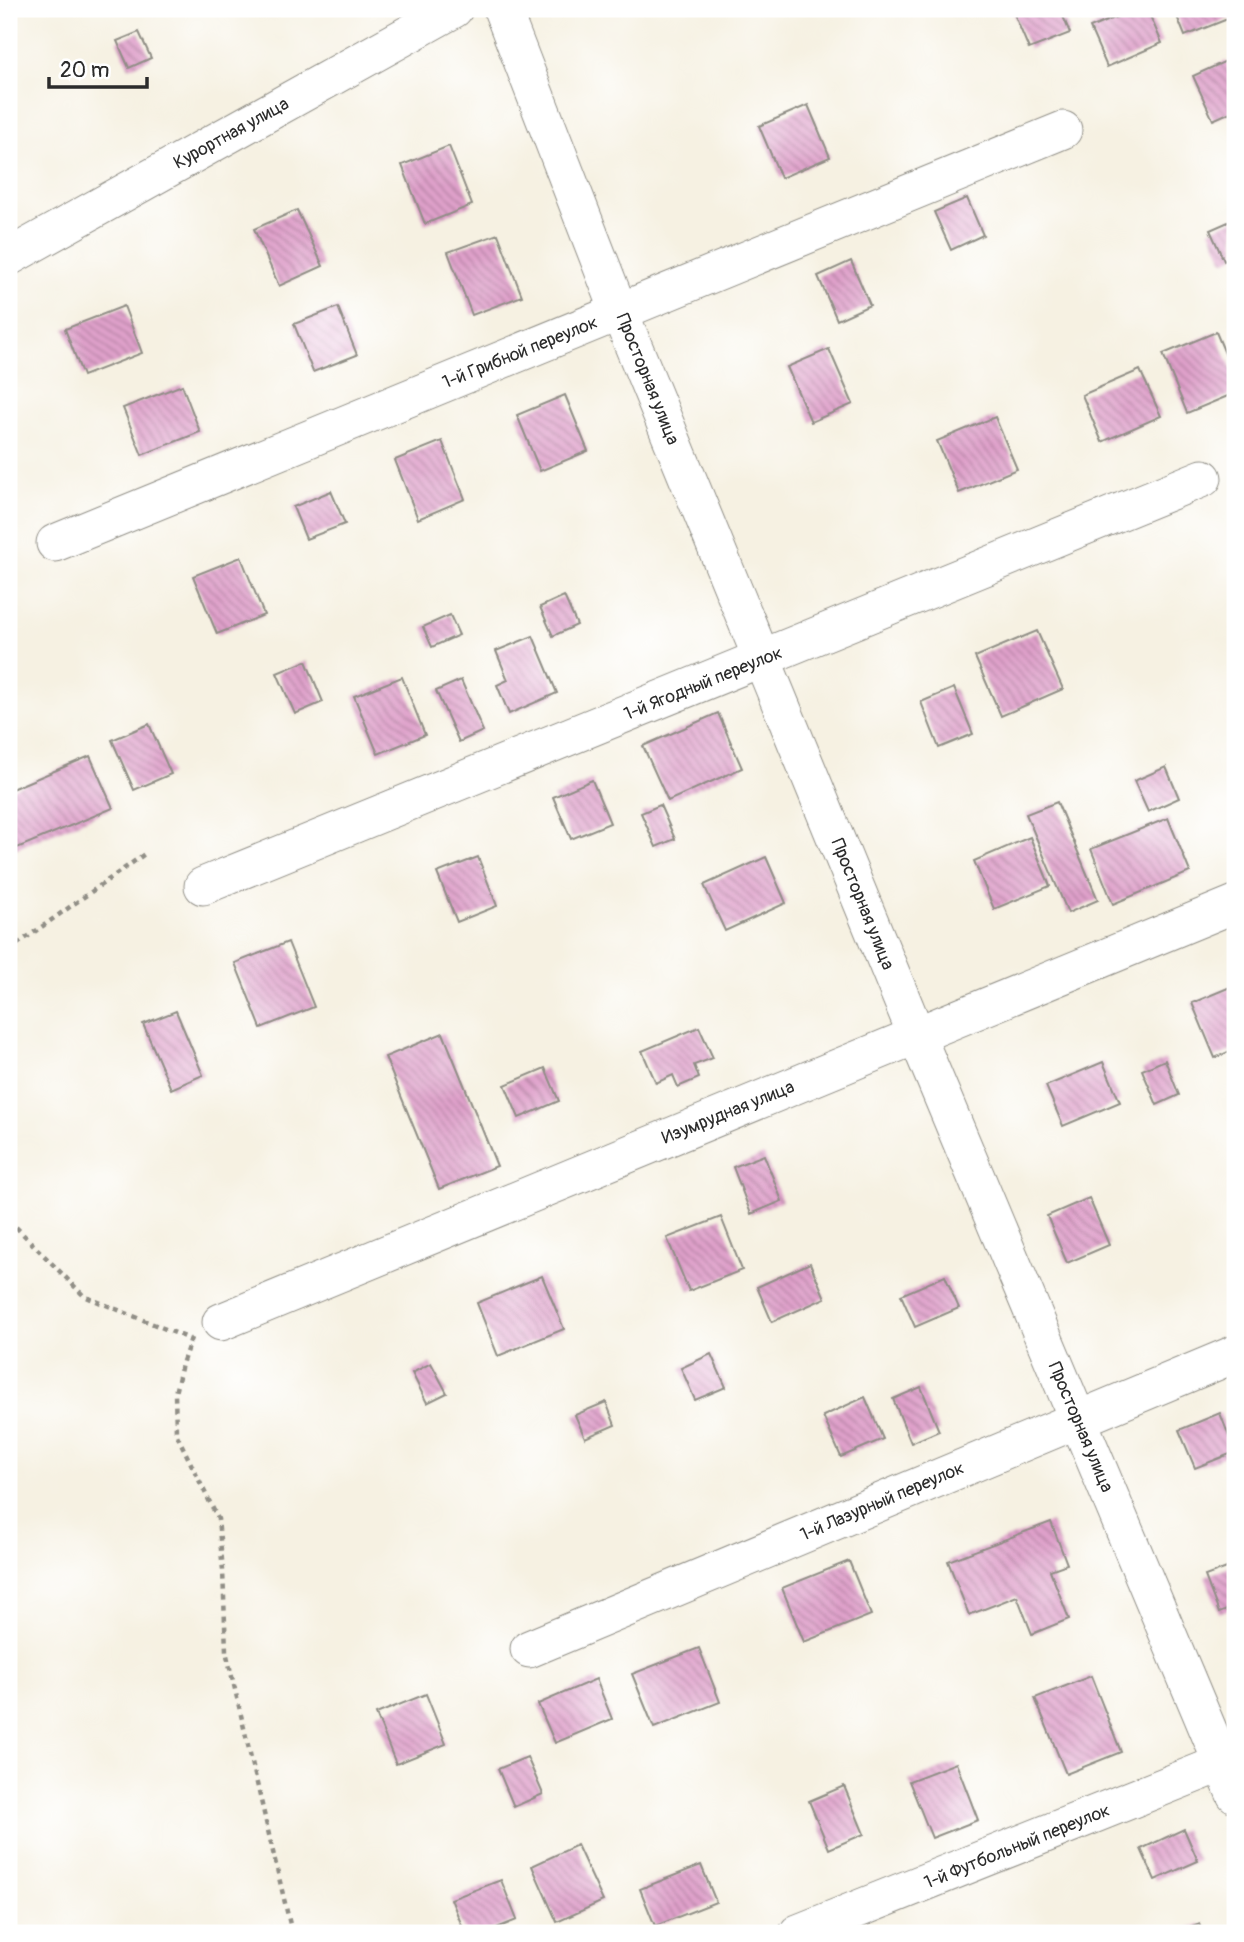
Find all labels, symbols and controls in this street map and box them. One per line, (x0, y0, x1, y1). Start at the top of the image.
scale bar (49, 46, 147, 90)
text: 20 m (60, 57, 109, 84)
street label: Курортная улица (170, 92, 293, 175)
street label: Просторная улица (611, 310, 684, 448)
street label: 1-й Грибной переулок (439, 311, 601, 394)
street label: 1-й Ягодный переулок (621, 641, 786, 726)
street label: Просторная улица (826, 835, 899, 973)
street label: Изумрудная улица (659, 1075, 798, 1149)
street label: Просторная улица (1043, 1359, 1118, 1496)
street label: 1-й Лазурный переулок (797, 1457, 968, 1546)
street label: 1-й Футбольный переулок (921, 1799, 1113, 1894)

